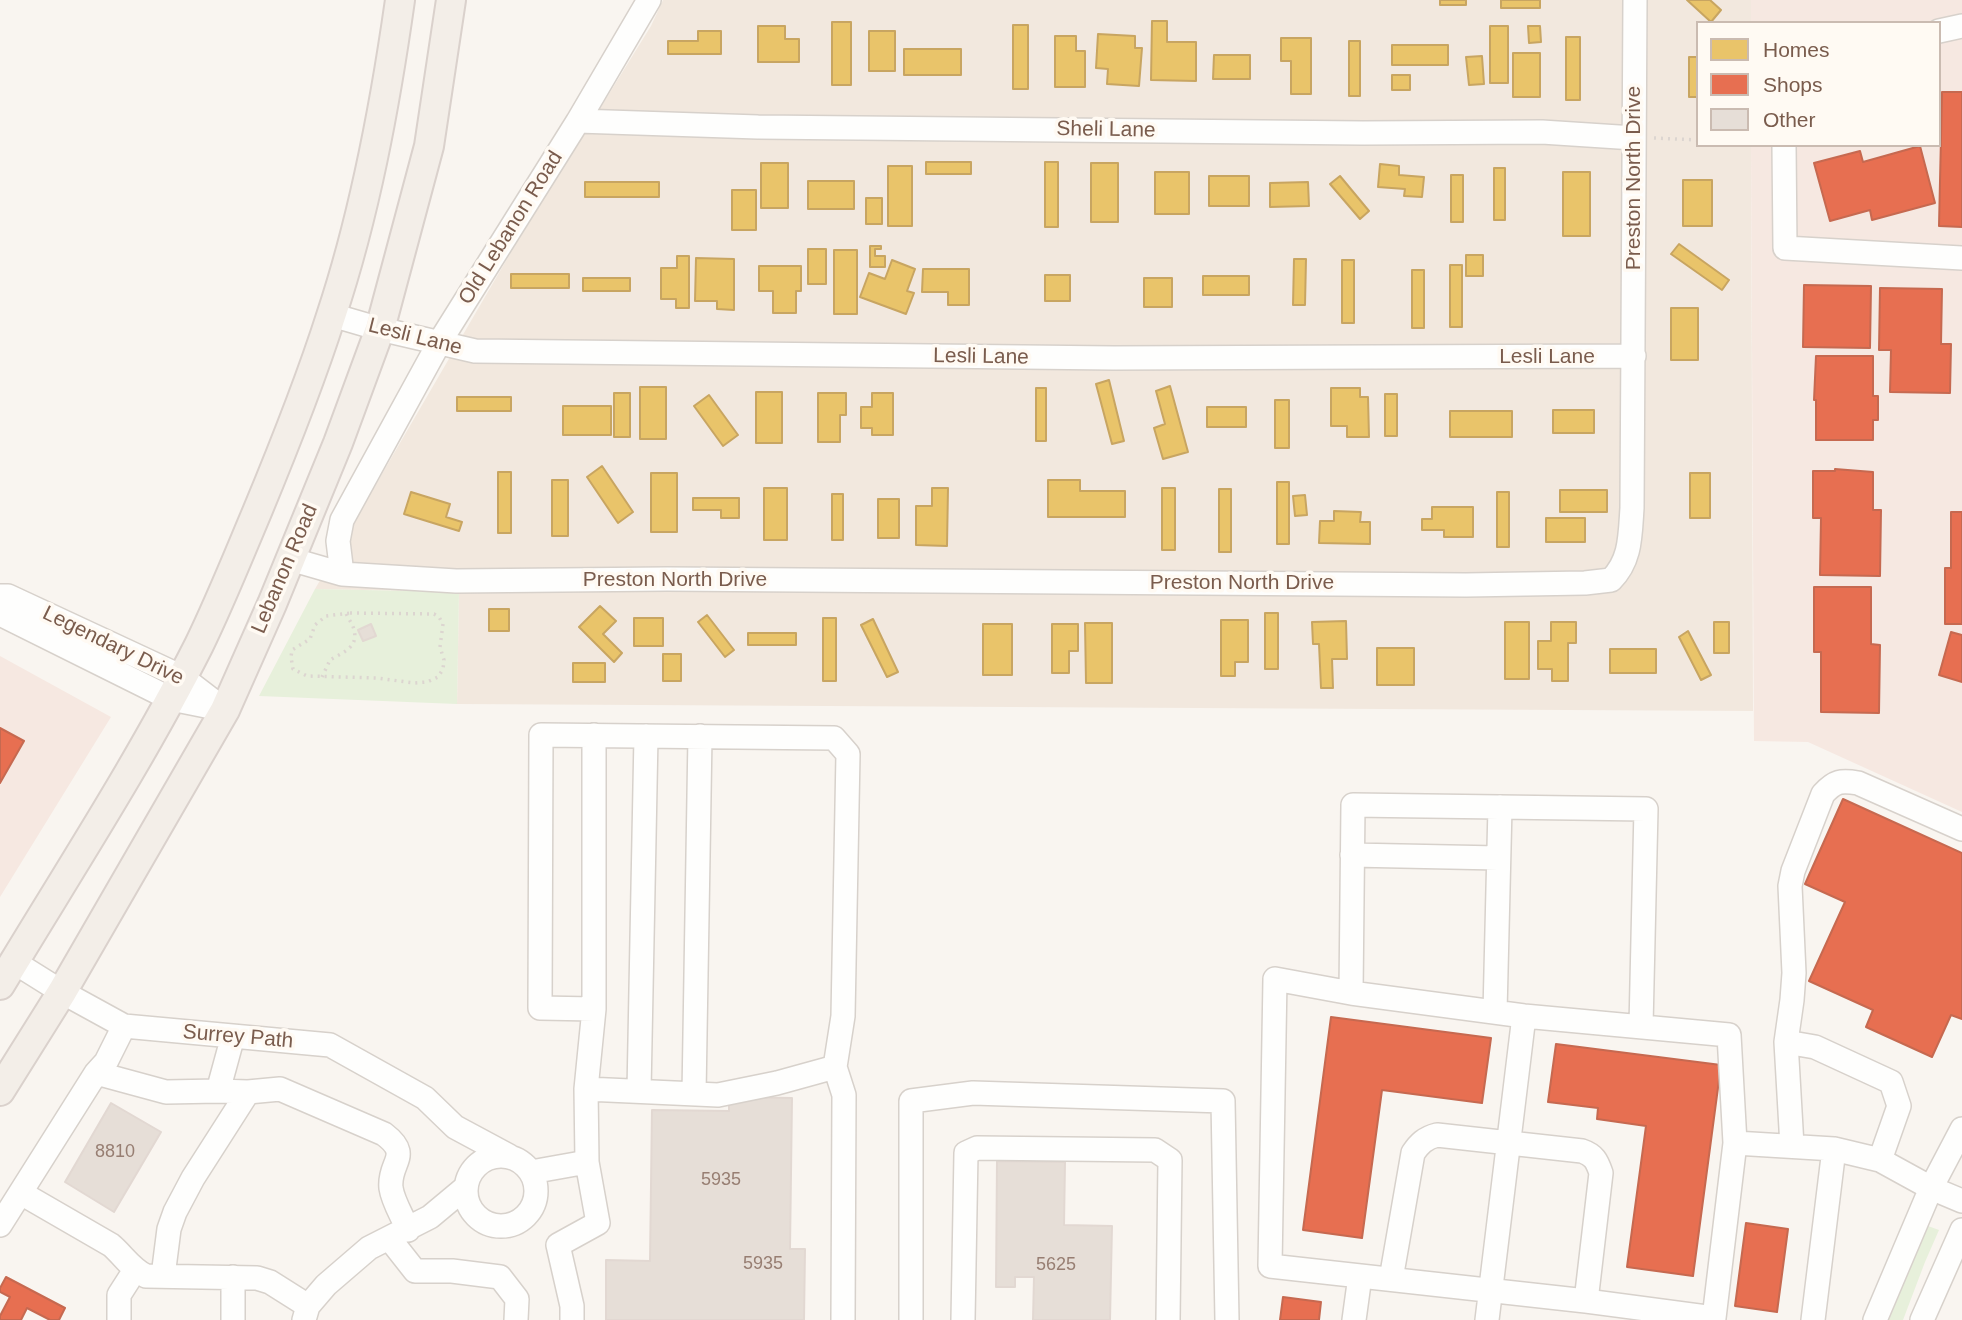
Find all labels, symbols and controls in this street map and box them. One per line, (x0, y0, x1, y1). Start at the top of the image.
legend (1696, 21, 1941, 147)
text: Homes (1763, 38, 1830, 61)
text: Shops (1763, 73, 1823, 96)
street label: Preston North Drive (1621, 86, 1647, 270)
text: Other (1763, 108, 1816, 131)
street label: Sheli Lane (1056, 117, 1156, 143)
street label: Old Lebanon Road (454, 147, 568, 309)
street label: Lesli Lane (366, 313, 464, 361)
street label: Lesli Lane (933, 344, 1029, 370)
street label: Lesli Lane (1499, 344, 1595, 370)
street label: Lebanon Road (246, 501, 324, 637)
street label: Preston North Drive (583, 567, 767, 593)
street label: Preston North Drive (1150, 570, 1334, 596)
street label: Legendary Drive (38, 601, 188, 691)
street label: Surrey Path (182, 1020, 294, 1054)
house number: 8810 (95, 1141, 135, 1163)
house number: 5935 (701, 1169, 741, 1191)
house number: 5935 (743, 1253, 783, 1275)
house number: 5625 (1036, 1254, 1076, 1276)

